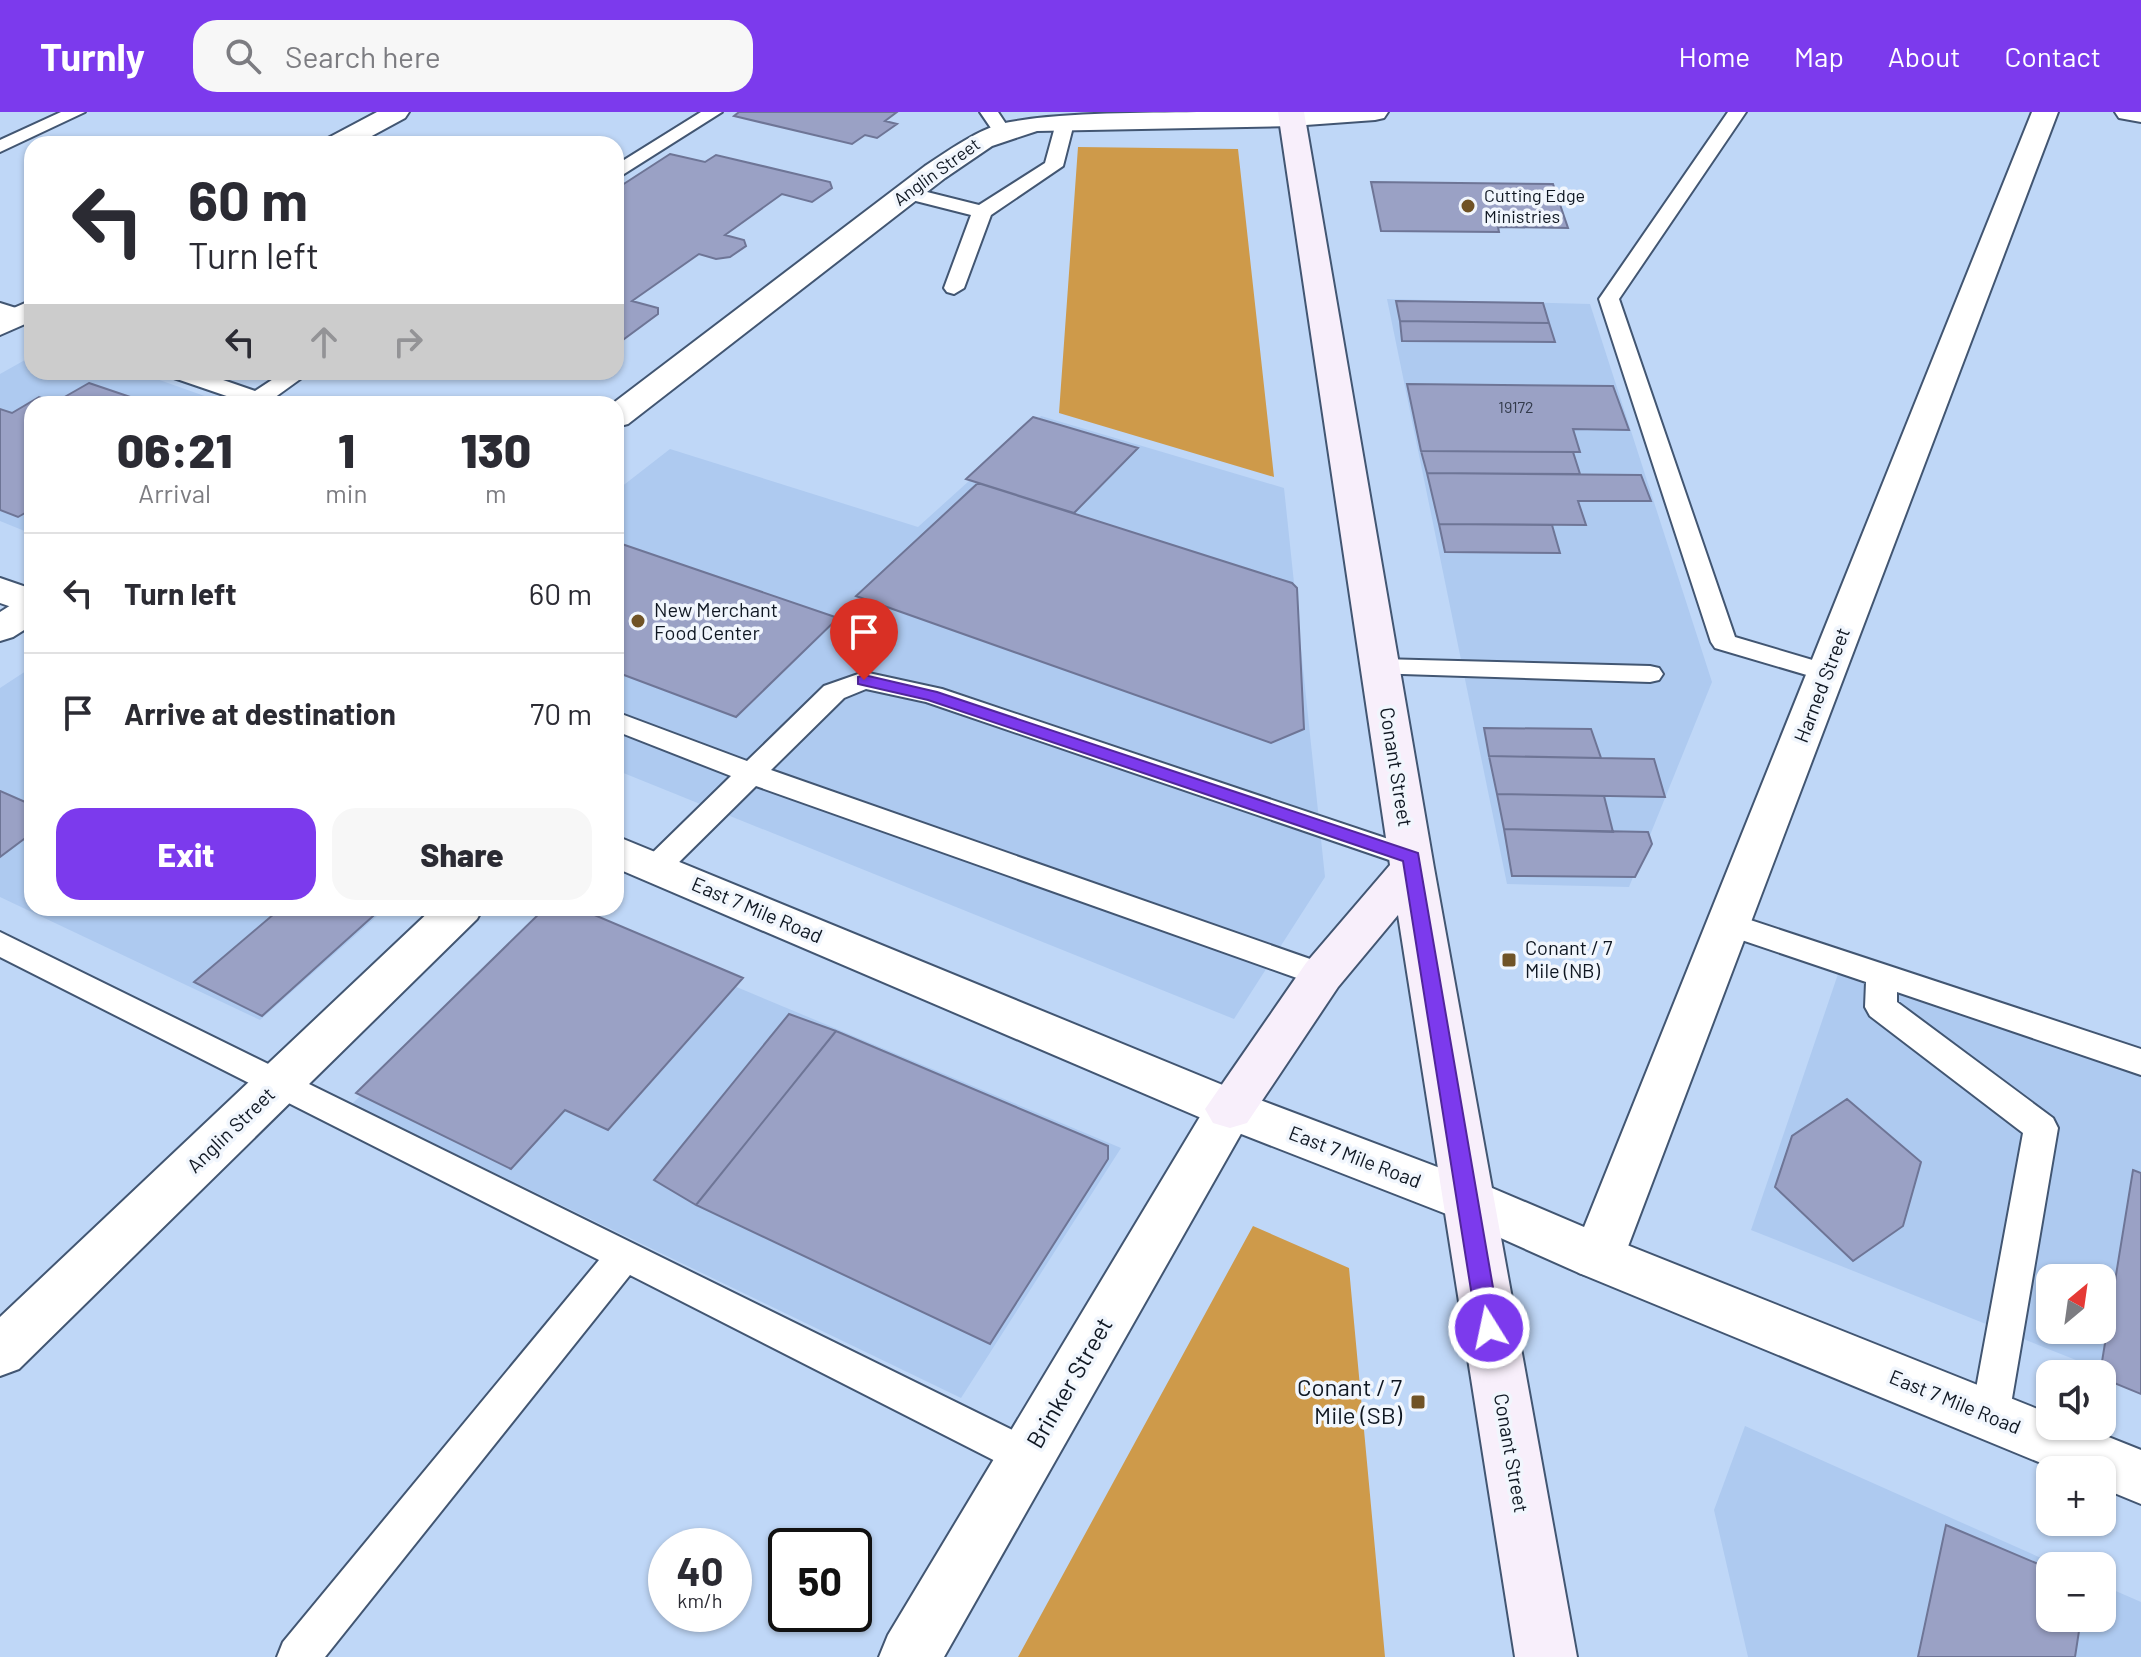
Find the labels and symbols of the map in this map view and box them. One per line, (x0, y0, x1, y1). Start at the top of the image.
street label: Anglin Street (889, 132, 984, 210)
place label: Cutting Edge Ministries (1484, 184, 1585, 227)
marker: Cutting Edge Ministries (1459, 197, 1477, 215)
house number: 19172 (1498, 397, 1534, 416)
place label: New Merchant Food Center (654, 597, 778, 644)
pin (830, 598, 898, 680)
marker: New Merchant Food Center (629, 612, 647, 630)
street label: Harned Street (1788, 624, 1854, 746)
street label: Conant Street (1376, 705, 1418, 828)
street label: East 7 Mile Road (688, 871, 826, 947)
place label: Conant / 7 Mile (NB) (1525, 935, 1613, 982)
marker: Conant / 7 Mile (NB) (1500, 951, 1518, 969)
street label: Anglin Street (181, 1082, 279, 1177)
street label: East 7 Mile Road (1286, 1120, 1425, 1192)
north arrow (2036, 1264, 2116, 1344)
position arrow (1447, 1286, 1531, 1370)
street label: Brinker Street (1020, 1312, 1118, 1453)
street label: East 7 Mile Road (1886, 1364, 2025, 1438)
place label: Conant / 7 Mile (SB) (1297, 1372, 1403, 1429)
street label: Conant Street (1490, 1391, 1534, 1514)
marker: Conant / 7 Mile (SB) (1409, 1393, 1427, 1411)
speed limit sign: 50 (768, 1528, 872, 1632)

